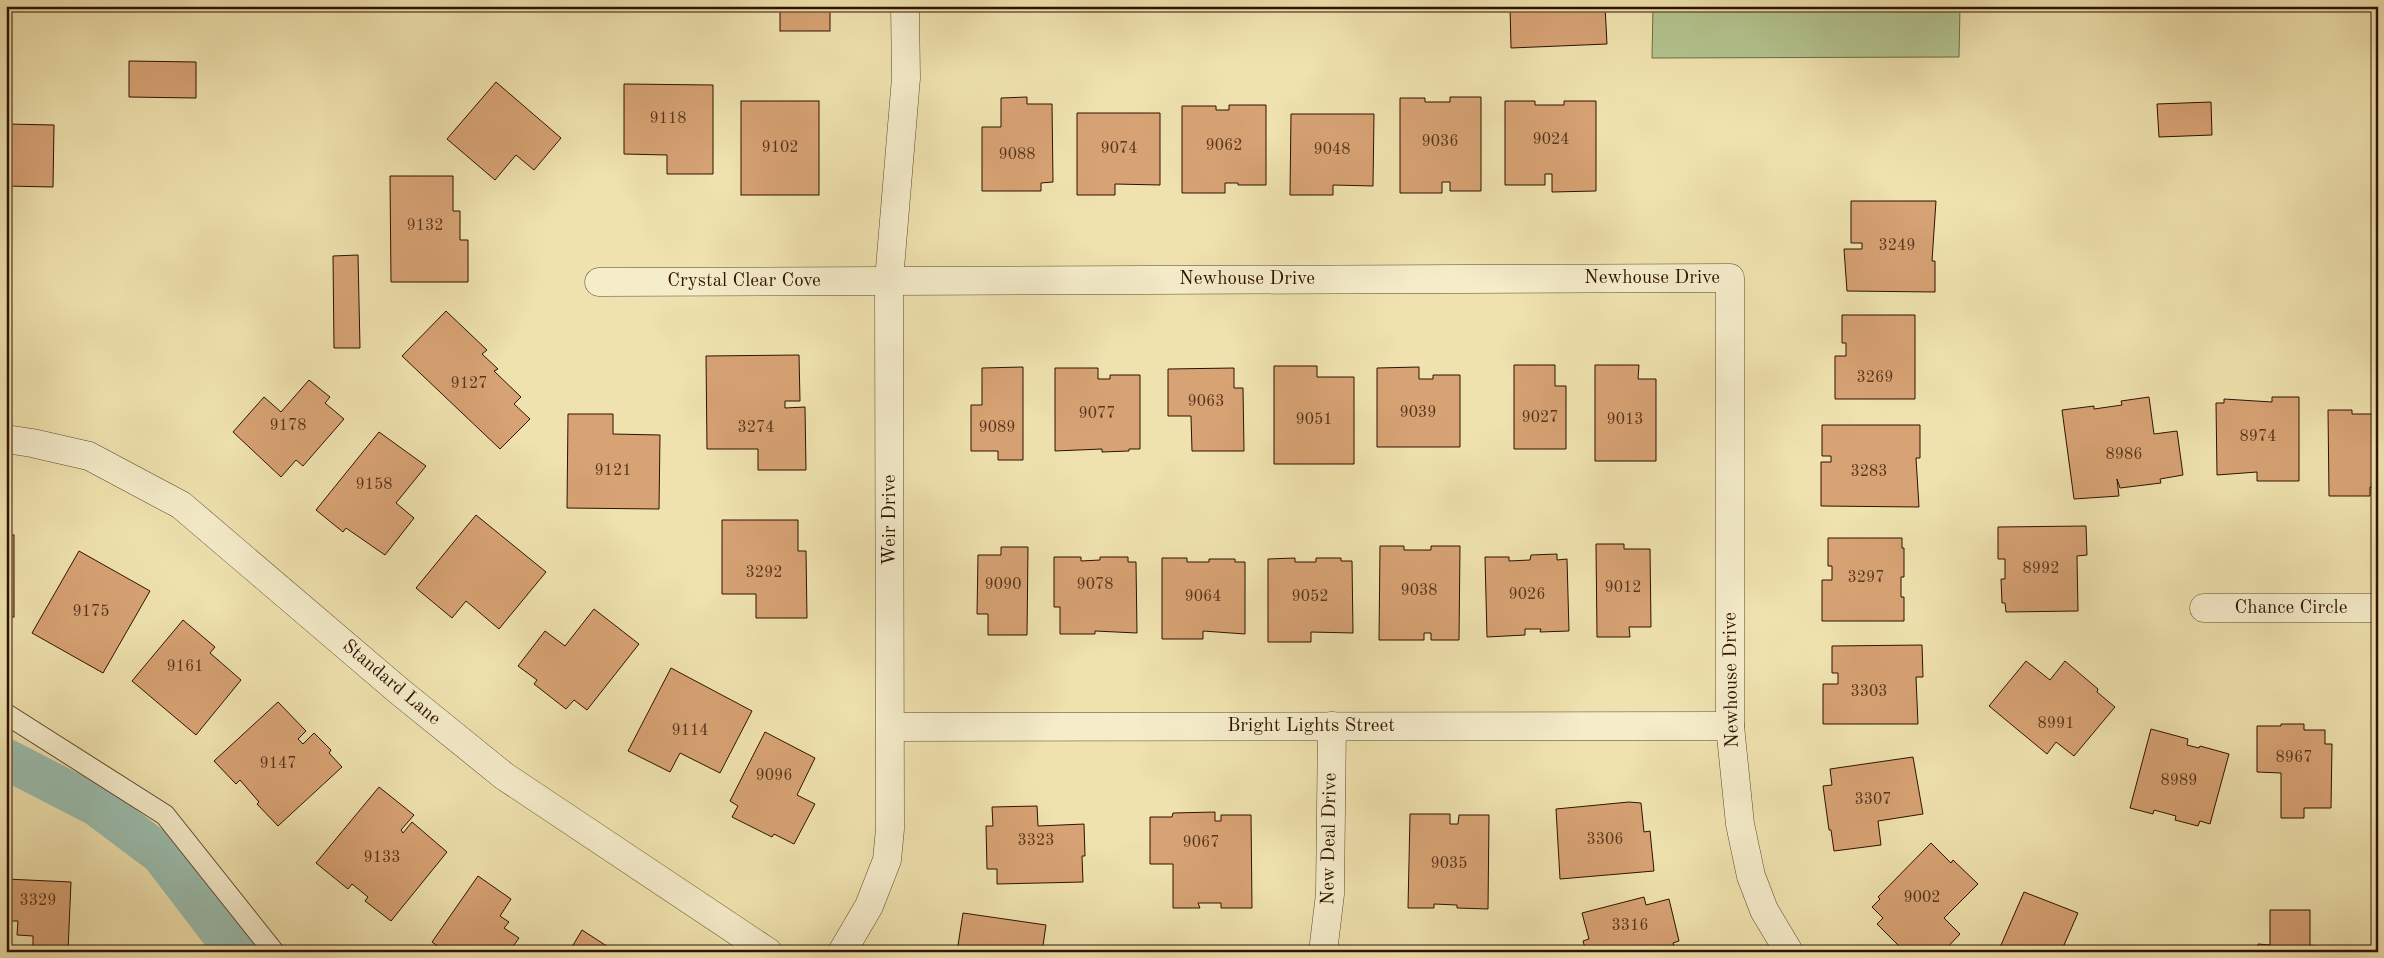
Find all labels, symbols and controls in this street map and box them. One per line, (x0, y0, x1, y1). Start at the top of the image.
house number: 9118 (649, 111, 687, 127)
house number: 9024 (1532, 132, 1570, 148)
house number: 9036 (1421, 134, 1459, 150)
house number: 9062 (1205, 138, 1243, 154)
house number: 9102 (761, 140, 799, 156)
house number: 9074 (1100, 141, 1138, 157)
house number: 9048 (1313, 142, 1351, 158)
house number: 9088 (998, 147, 1036, 163)
house number: 9132 (406, 218, 444, 234)
house number: 3249 (1878, 238, 1916, 254)
street label: Newhouse Drive (1584, 269, 1720, 288)
street label: Newhouse Drive (1179, 270, 1315, 289)
street label: Crystal Clear Cove (667, 272, 821, 291)
house number: 3269 (1856, 370, 1894, 386)
house number: 9127 (450, 376, 488, 392)
house number: 9063 (1187, 394, 1225, 410)
house number: 9039 (1399, 405, 1437, 421)
house number: 9077 (1078, 406, 1116, 422)
house number: 9027 (1521, 410, 1559, 426)
house number: 9051 (1295, 412, 1333, 428)
house number: 9013 (1606, 412, 1644, 428)
house number: 9178 (269, 418, 307, 434)
house number: 3274 (737, 420, 775, 436)
house number: 9089 (978, 420, 1016, 436)
house number: 8974 (2239, 429, 2277, 445)
house number: 8986 (2105, 447, 2143, 463)
house number: 9121 (594, 463, 632, 479)
house number: 3283 (1850, 464, 1888, 480)
street label: Weir Drive (881, 474, 900, 566)
house number: 9158 (355, 477, 393, 493)
house number: 8992 (2022, 561, 2060, 577)
house number: 3292 (745, 565, 783, 581)
house number: 3297 (1847, 570, 1885, 586)
house number: 9090 (984, 577, 1022, 593)
house number: 9078 (1076, 577, 1114, 593)
house number: 9012 (1604, 580, 1642, 596)
house number: 9038 (1400, 583, 1438, 599)
house number: 9026 (1508, 587, 1546, 603)
house number: 9064 (1184, 589, 1222, 605)
house number: 9052 (1291, 589, 1329, 605)
street label: Chance Circle (2235, 599, 2347, 618)
house number: 9175 (72, 604, 110, 620)
street label: Newhouse Drive (1721, 612, 1743, 748)
street label: Standard Lane (338, 637, 444, 729)
house number: 9161 (166, 659, 204, 675)
house number: 3303 (1850, 684, 1888, 700)
house number: 8991 (2037, 716, 2075, 732)
street label: Bright Lights Street (1227, 717, 1395, 736)
house number: 9114 (671, 723, 709, 739)
house number: 8967 (2275, 750, 2313, 766)
house number: 9147 (259, 756, 297, 772)
house number: 9096 (755, 768, 793, 784)
street label: New Deal Drive (1319, 773, 1341, 905)
house number: 8989 (2160, 773, 2198, 789)
house number: 3307 (1854, 792, 1892, 808)
house number: 3306 (1586, 832, 1624, 848)
house number: 3323 (1017, 833, 1055, 849)
house number: 9067 (1182, 835, 1220, 851)
house number: 9133 (363, 850, 401, 866)
house number: 9035 (1430, 856, 1468, 872)
house number: 9002 (1903, 890, 1941, 906)
house number: 3329 (19, 893, 57, 909)
house number: 3316 (1611, 918, 1649, 934)

